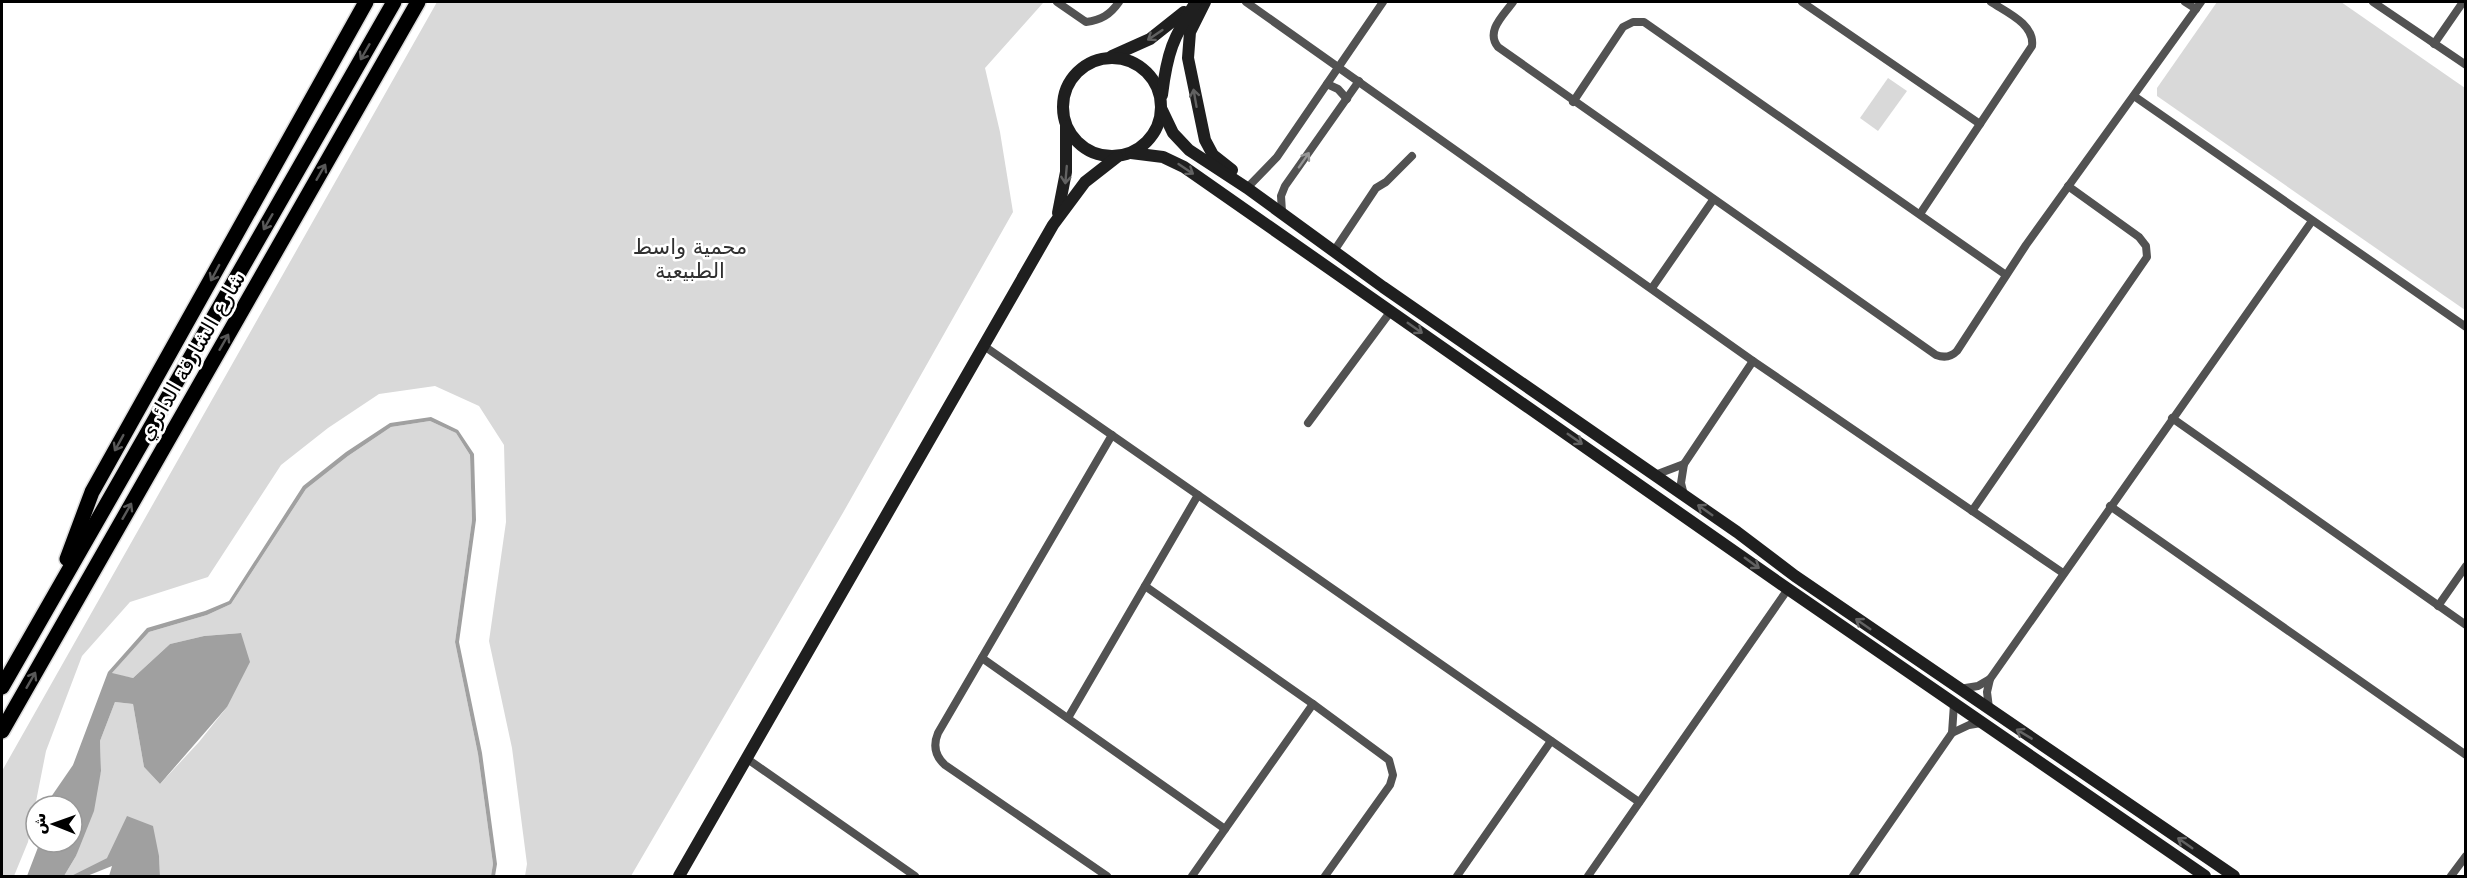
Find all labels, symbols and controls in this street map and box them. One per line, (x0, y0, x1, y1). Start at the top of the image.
one-way arrow (1147, 30, 1164, 42)
one-way arrow (359, 43, 371, 60)
one-way arrow (1190, 89, 1201, 109)
one-way arrow (1298, 153, 1310, 169)
one-way arrow (1178, 162, 1195, 175)
one-way arrow (315, 164, 327, 181)
one-way arrow (1060, 165, 1071, 185)
one-way arrow (262, 213, 274, 230)
park label: محمية واسط الطبيعية (633, 235, 747, 283)
one-way arrow (209, 264, 221, 281)
street label: شارع الشارقة الدائري (134, 267, 250, 445)
one-way arrow (1407, 322, 1423, 334)
one-way arrow (219, 333, 230, 351)
one-way arrow (1567, 433, 1583, 445)
one-way arrow (113, 434, 125, 451)
one-way arrow (121, 503, 133, 520)
one-way arrow (1697, 504, 1714, 516)
one-way arrow (1744, 557, 1760, 569)
one-way arrow (1856, 618, 1872, 630)
one-way arrow (25, 672, 37, 689)
one-way arrow (2016, 727, 2033, 739)
north arrow (24, 794, 84, 854)
text: ش (30, 813, 49, 835)
one-way arrow (2178, 837, 2194, 849)

